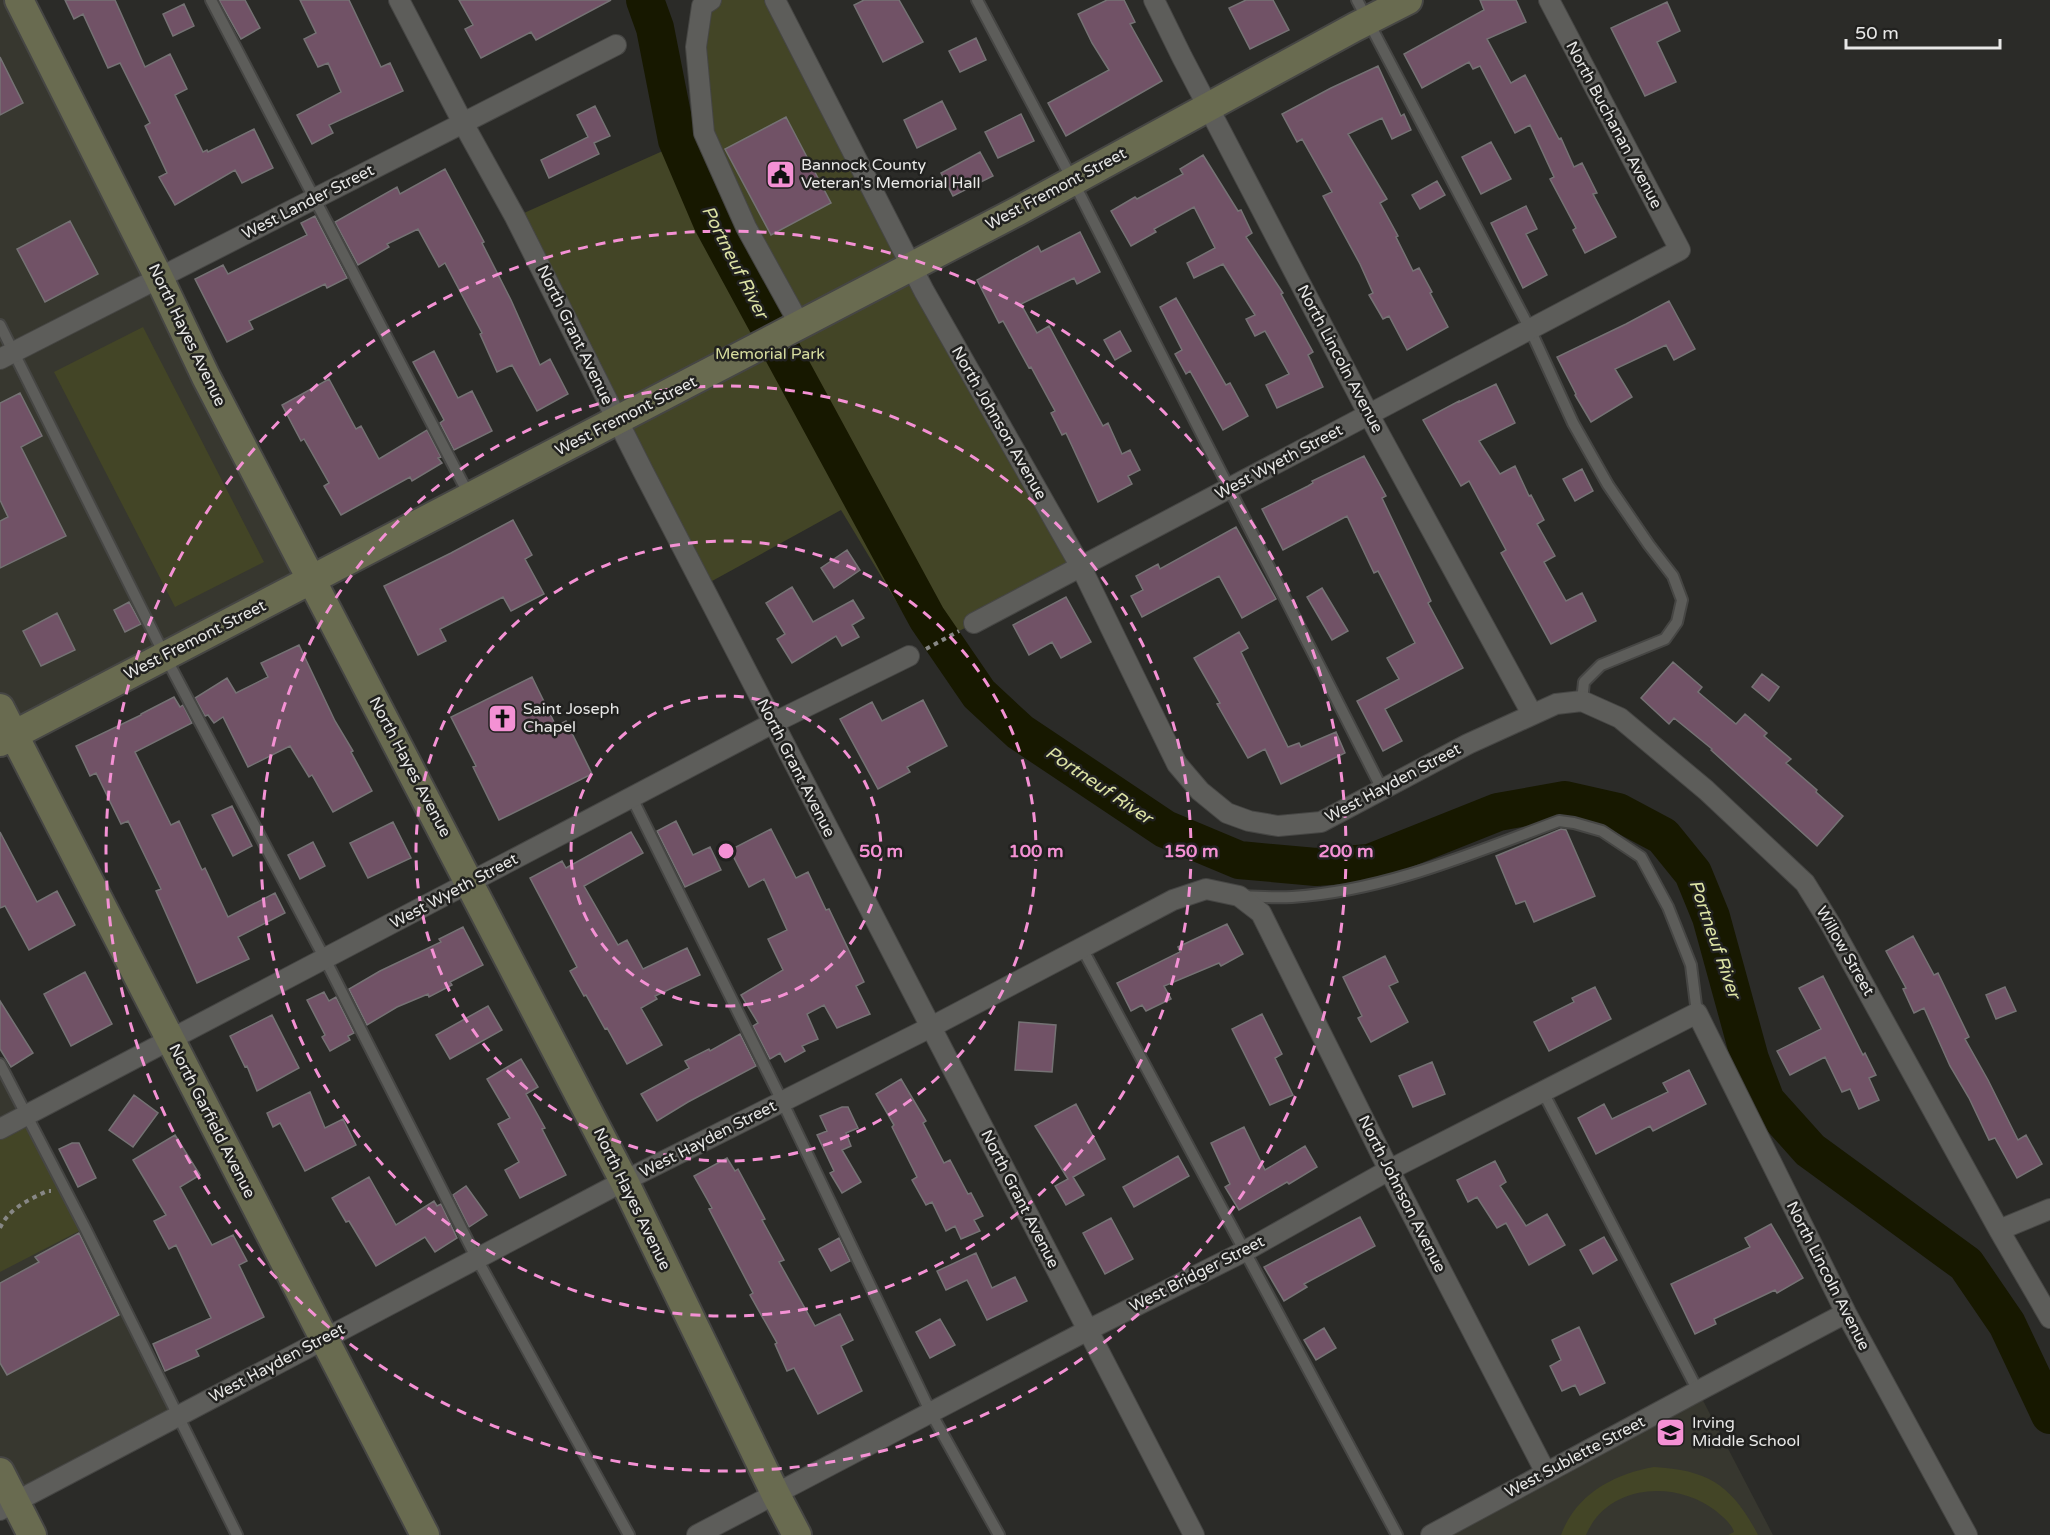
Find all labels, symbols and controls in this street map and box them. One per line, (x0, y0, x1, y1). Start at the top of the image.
scale bar (1846, 12, 2000, 50)
text: 50 m (1855, 22, 1899, 44)
street label: North Buchanan Avenue (1561, 38, 1667, 212)
street label: West Fremont Street (982, 143, 1130, 235)
place label: Bannock County Veteran's Memorial Hall (801, 155, 981, 193)
public building icon: Bannock County Veteran's Memorial Hall (764, 158, 796, 190)
street label: West Lander Street (239, 160, 377, 244)
water label: Portneuf River (697, 202, 774, 324)
street label: North Hayes Avenue (144, 260, 230, 410)
street label: North Grant Avenue (533, 262, 617, 408)
street label: North Lincoln Avenue (1292, 282, 1388, 436)
street label: North Johnson Avenue (947, 343, 1051, 503)
park label: Memorial Park (715, 344, 825, 364)
street label: West Fremont Street (552, 372, 700, 460)
street label: West Wyeth Street (1212, 420, 1346, 504)
street label: West Fremont Street (121, 596, 269, 684)
street label: North Hayes Avenue (365, 693, 455, 841)
street label: North Grant Avenue (752, 695, 840, 841)
place label: Saint Joseph Chapel (523, 699, 619, 737)
church icon: Saint Joseph Chapel (486, 702, 518, 734)
street label: West Hayden Street (1322, 739, 1464, 827)
water label: Portneuf River (1041, 741, 1158, 830)
text: 50 m (859, 840, 903, 862)
text: 100 m (1008, 840, 1064, 862)
text: 150 m (1163, 840, 1219, 862)
text: 200 m (1318, 840, 1374, 862)
centre of rings (716, 841, 736, 861)
street label: West Wyeth Street (387, 849, 521, 933)
water label: Portneuf River (1684, 877, 1746, 1003)
street label: Willow Street (1811, 903, 1879, 999)
street label: North Garfield Avenue (164, 1041, 260, 1201)
street label: West Hayden Street (636, 1096, 780, 1182)
street label: North Johnson Avenue (1354, 1112, 1450, 1276)
street label: North Hayes Avenue (589, 1124, 675, 1274)
street label: North Grant Avenue (976, 1126, 1064, 1272)
street label: North Lincoln Avenue (1782, 1198, 1874, 1354)
street label: West Bridger Street (1126, 1231, 1268, 1317)
street label: West Hayden Street (206, 1319, 348, 1407)
street label: West Sublette Street (1501, 1412, 1649, 1502)
place label: Irving Middle School (1692, 1413, 1800, 1451)
school or university icon: Irving Middle School (1655, 1416, 1687, 1448)

